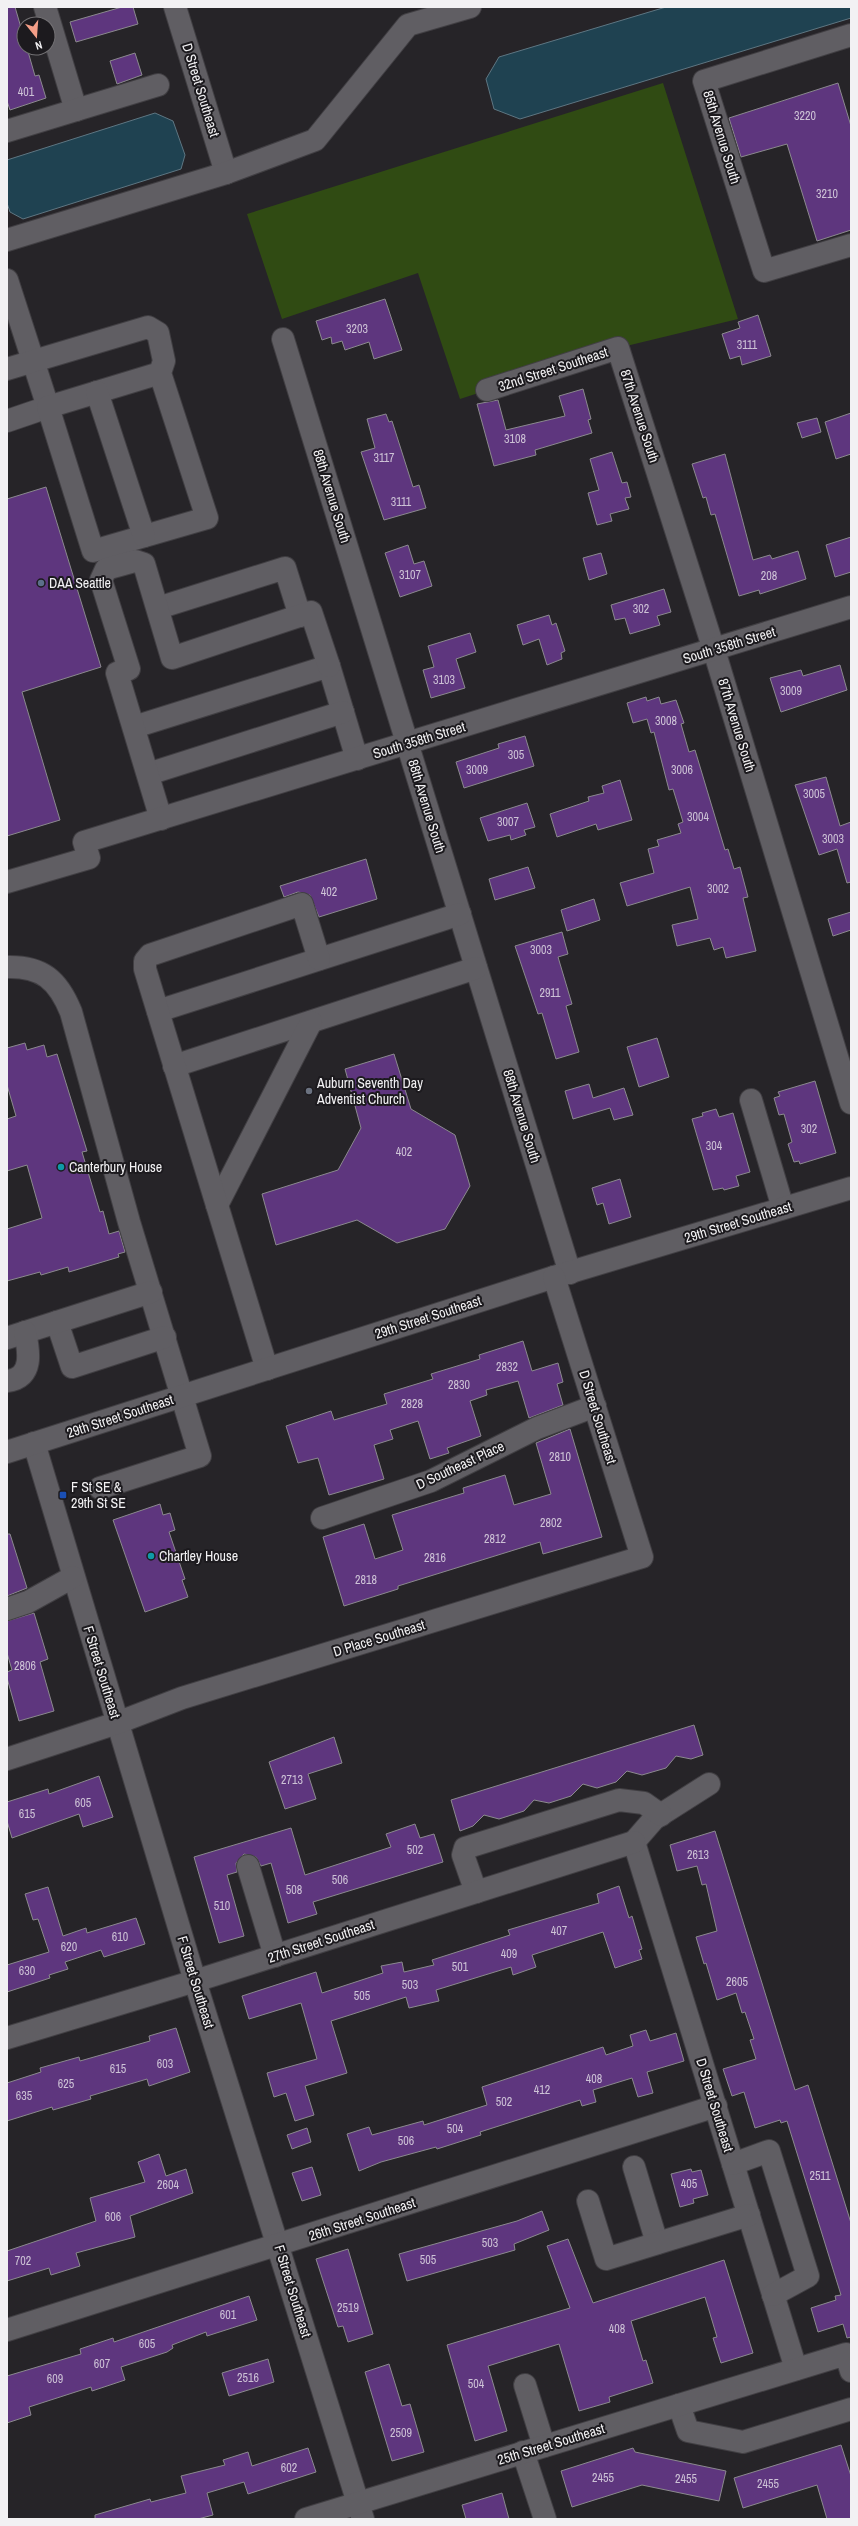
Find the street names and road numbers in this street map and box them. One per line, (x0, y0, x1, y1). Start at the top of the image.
street label: D Street Southeast (178, 41, 224, 139)
street label: 85th Avenue South (699, 88, 745, 186)
street label: 32nd Street Southeast (496, 343, 610, 395)
street label: 87th Avenue South (616, 367, 664, 465)
street label: 88th Avenue South (309, 447, 355, 545)
street label: South 358th Street (681, 622, 777, 668)
street label: 87th Avenue South (714, 676, 760, 774)
street label: South 358th Street (371, 717, 467, 763)
street label: 88th Avenue South (404, 757, 450, 855)
street label: 88th Avenue South (499, 1067, 545, 1165)
street label: 29th Street Southeast (682, 1197, 794, 1247)
street label: 29th Street Southeast (372, 1291, 484, 1343)
street label: D Street Southeast (575, 1368, 621, 1466)
street label: 29th Street Southeast (64, 1390, 176, 1442)
street label: D Southeast Place (413, 1437, 507, 1493)
street label: D Place Southeast (331, 1615, 427, 1661)
street label: F Street Southeast (79, 1624, 125, 1720)
street label: 27th Street Southeast (265, 1915, 377, 1967)
street label: F Street Southeast (173, 1934, 219, 2030)
street label: D Street Southeast (692, 2056, 738, 2154)
street label: 26th Street Southeast (306, 2193, 418, 2245)
street label: F Street Southeast (270, 2243, 316, 2339)
street label: 25th Street Southeast (495, 2419, 607, 2469)

